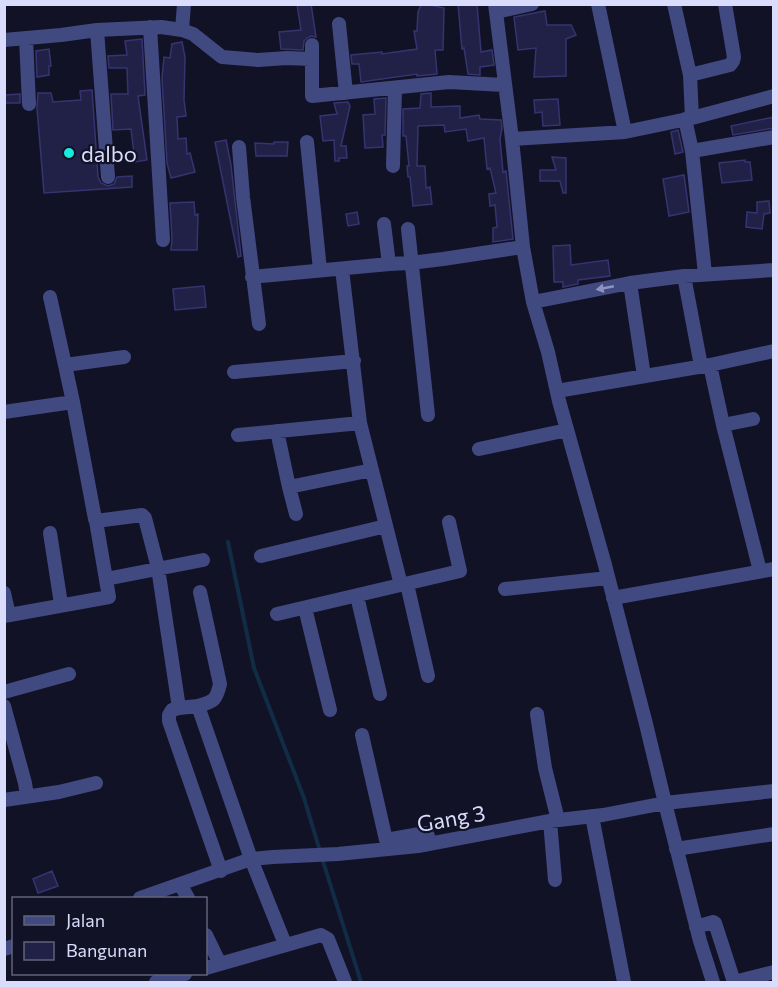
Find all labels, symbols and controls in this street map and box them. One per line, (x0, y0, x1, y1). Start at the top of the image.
place label: dalbo (81, 140, 137, 167)
marker: dalbo (62, 146, 76, 160)
one-way arrow (595, 284, 614, 293)
street label: Gang 3 (415, 799, 487, 837)
legend (12, 897, 207, 975)
text: Jalan (66, 909, 105, 931)
text: Bangunan (66, 939, 147, 961)

